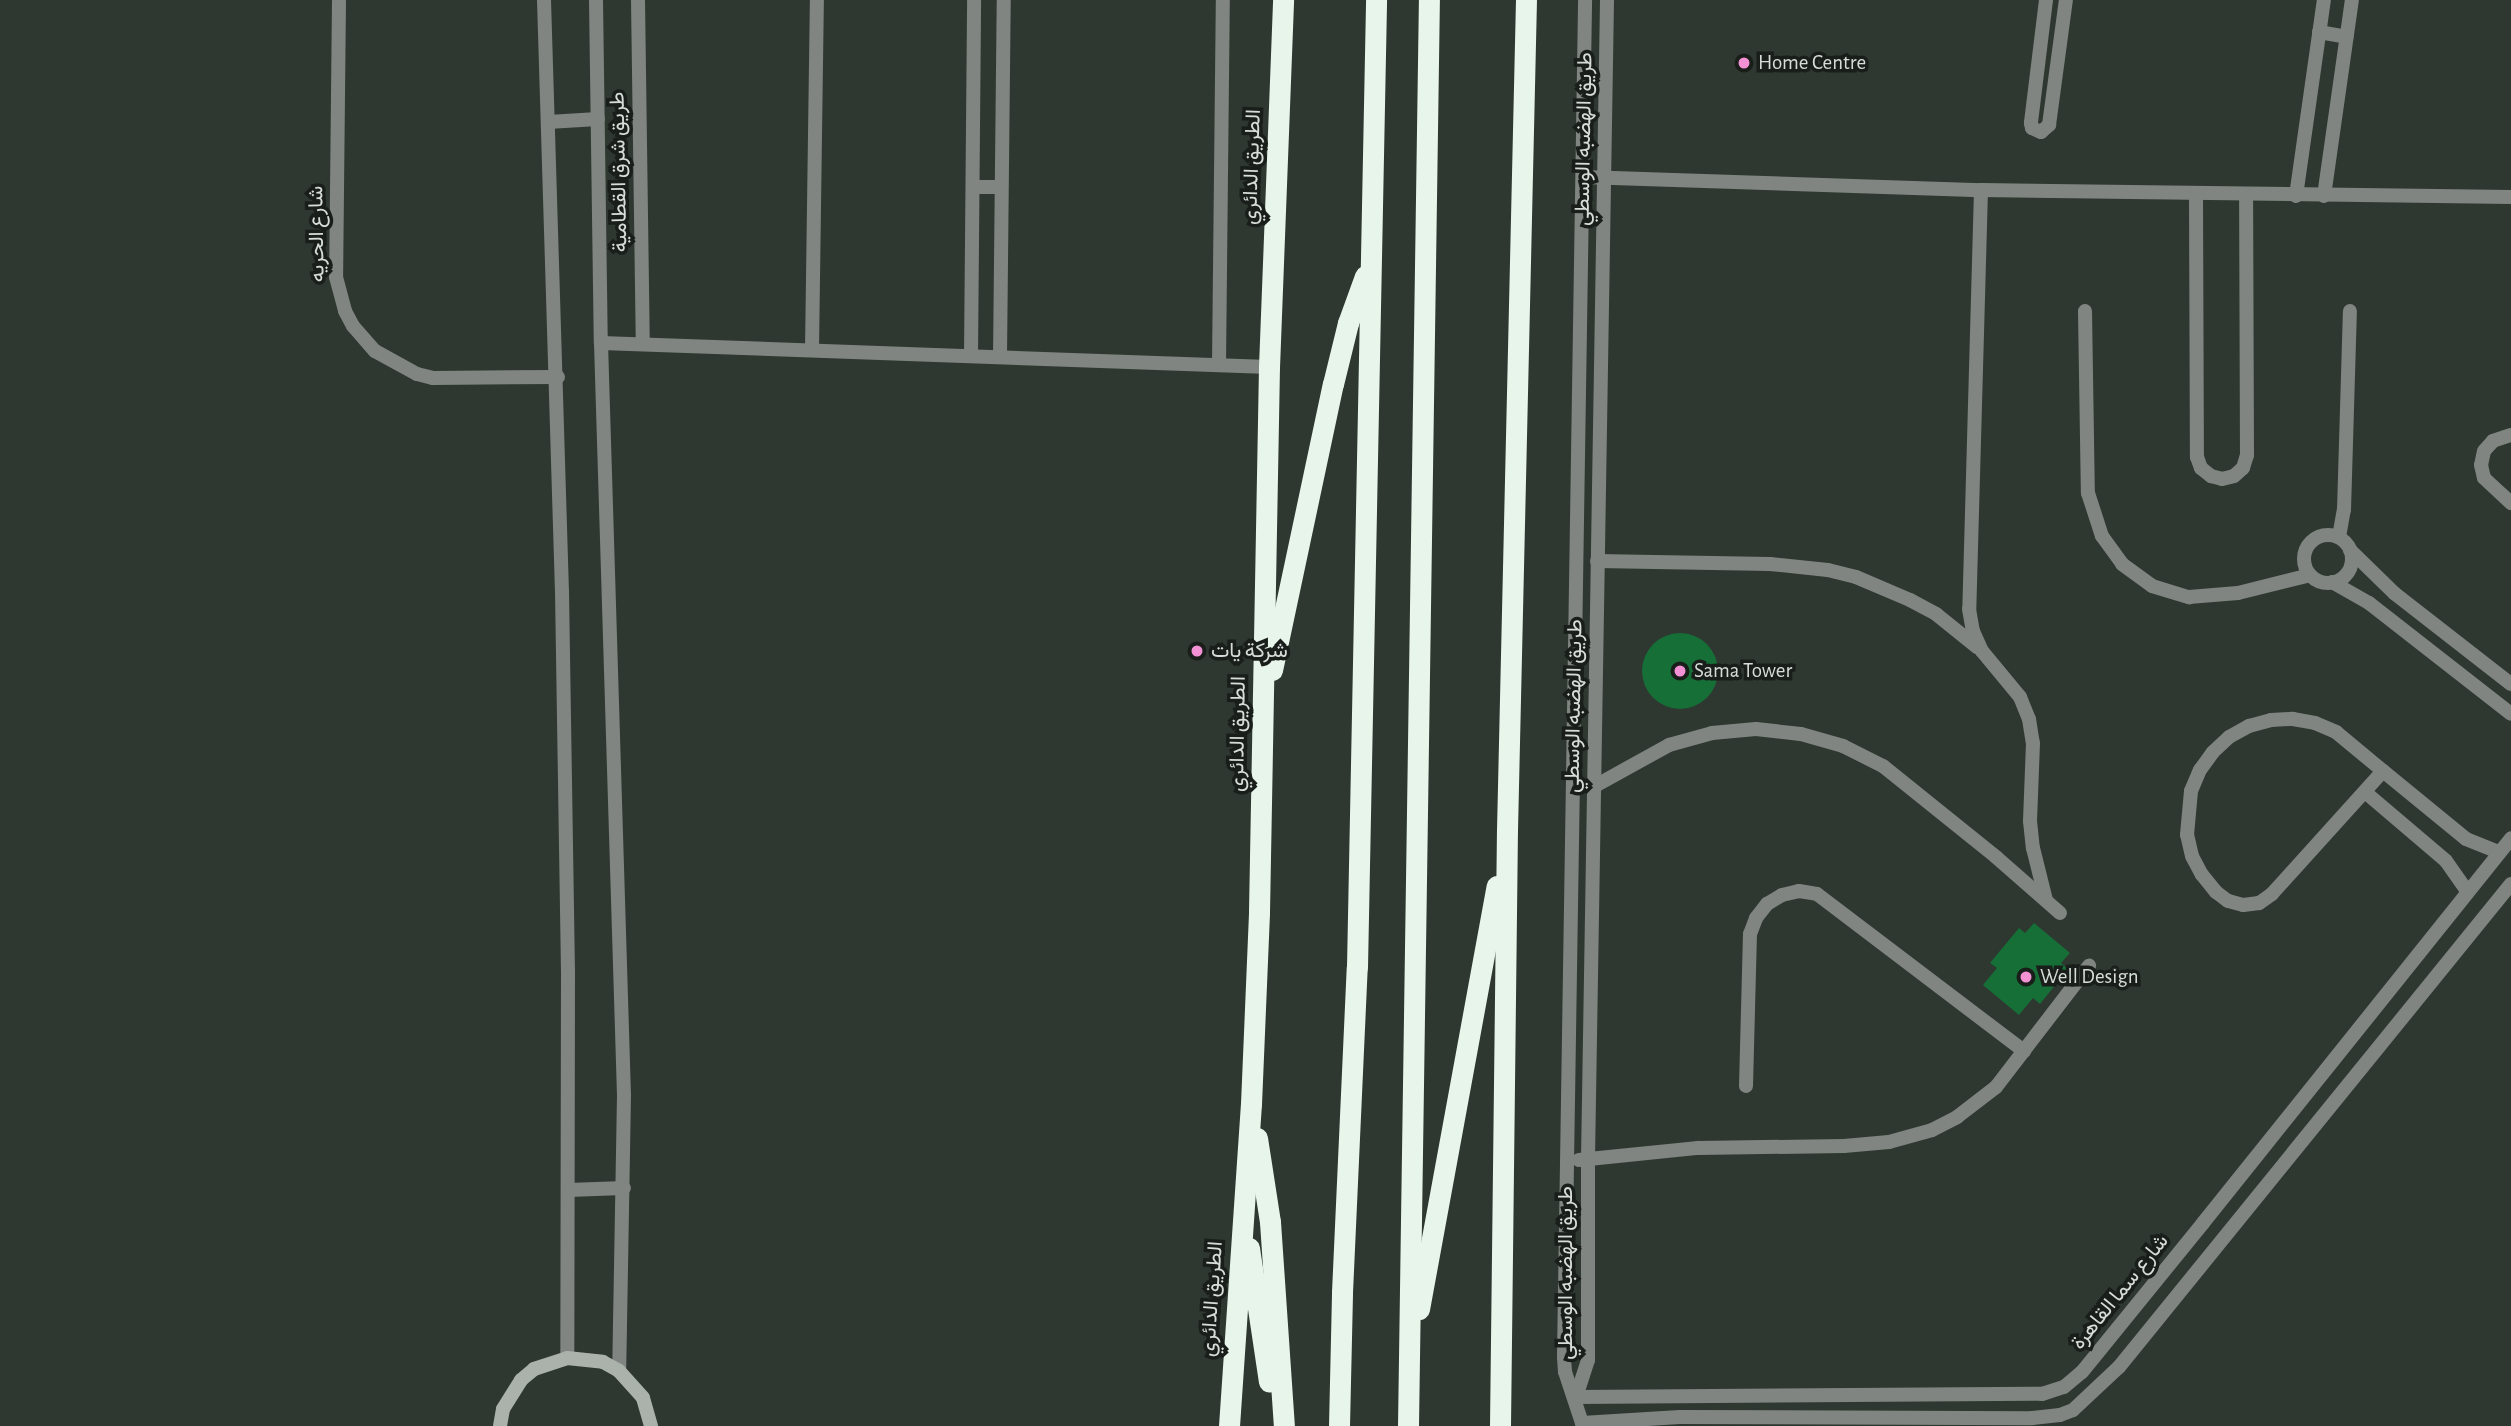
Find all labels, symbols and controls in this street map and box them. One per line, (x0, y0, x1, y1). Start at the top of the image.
place label: Home Centre (1758, 50, 1866, 76)
street label: طريق الهضبه الوسطي (1570, 52, 1598, 226)
marker: Home Centre (1736, 55, 1752, 71)
street label: طريق شرق القطامية (605, 91, 633, 253)
street label: الطريق الدائري (1237, 109, 1267, 225)
street label: شارع الحريه (304, 186, 330, 282)
street label: طريق الهضبه الوسطي (1560, 619, 1588, 793)
place label: شركة يات (1211, 638, 1288, 664)
marker: شركة يات (1189, 643, 1205, 659)
place label: Sama Tower (1694, 658, 1792, 684)
marker: Sama Tower (1672, 663, 1688, 679)
street label: الطريق الدائري (1224, 676, 1252, 792)
place label: Well Design (2040, 964, 2139, 990)
marker: Well Design (2018, 969, 2034, 985)
street label: طريق الهضبه الوسطي (1553, 1186, 1579, 1360)
street label: شارع سما القاهرة (2066, 1229, 2174, 1355)
street label: الطريق الدائري (1195, 1240, 1229, 1358)

